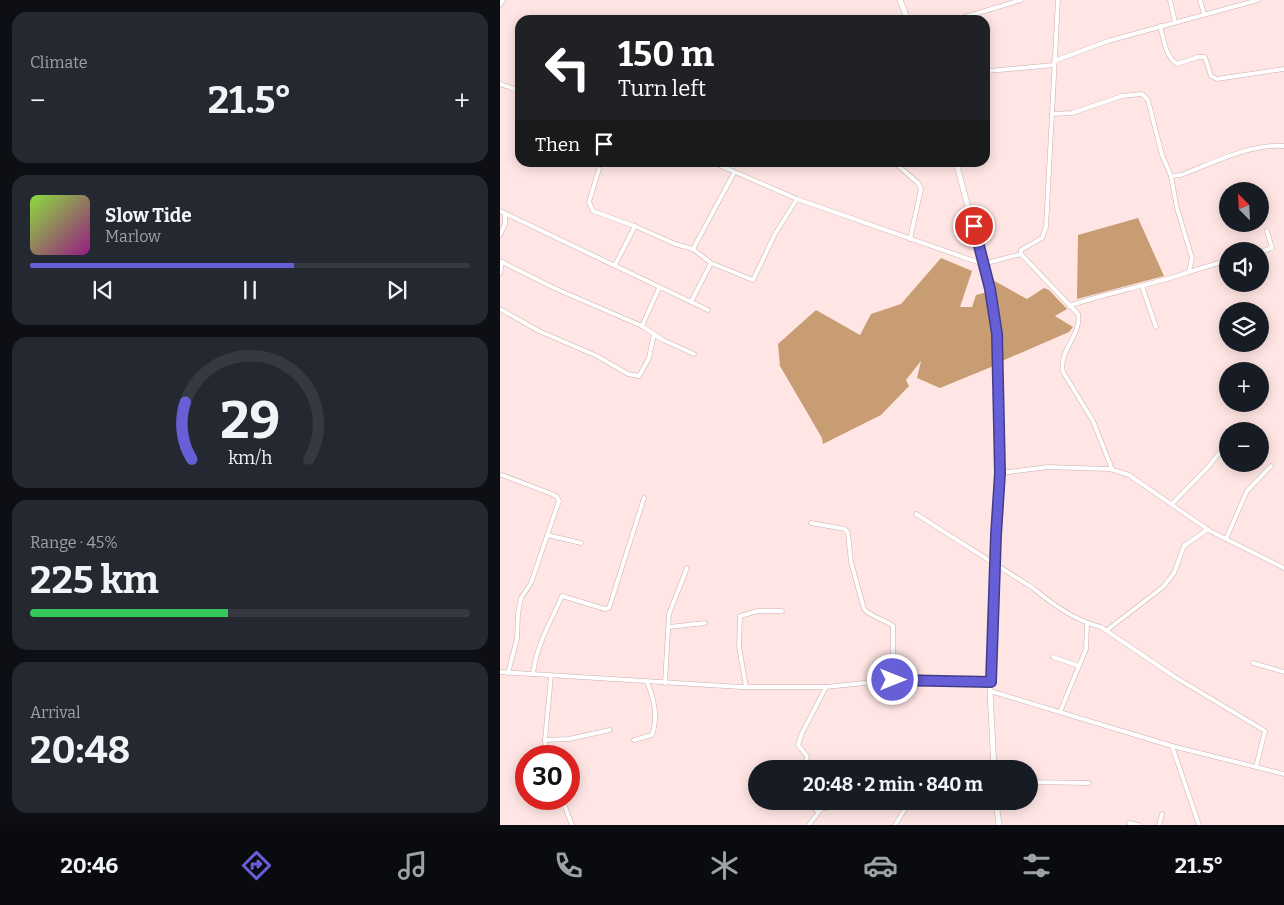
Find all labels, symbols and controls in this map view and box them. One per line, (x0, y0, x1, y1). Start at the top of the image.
text: 150 m (618, 33, 714, 75)
icon: left (535, 35, 600, 100)
text: Climate (30, 53, 88, 72)
text: Turn left (618, 75, 706, 102)
text: 21.5° (208, 77, 292, 123)
text: − (30, 84, 45, 117)
text: + (454, 84, 470, 117)
icon: arrive (590, 130, 618, 158)
text: Then (535, 133, 580, 156)
north arrow (1219, 182, 1269, 232)
map controls (1219, 182, 1269, 472)
text: Slow Tide (105, 204, 192, 227)
pin (953, 205, 995, 247)
icon: arrive (960, 212, 988, 240)
text: Marlow (105, 227, 161, 246)
button: sound (1219, 242, 1269, 292)
icon: previous (89, 276, 117, 304)
icon: pause (236, 276, 264, 304)
icon: next (383, 276, 411, 304)
button: layers (1219, 302, 1269, 352)
button: + (1219, 362, 1269, 412)
text: 29 (220, 389, 280, 452)
button: − (1219, 422, 1269, 472)
text: km/h (228, 447, 272, 469)
text: Range · 45% (30, 533, 118, 552)
text: 225 km (30, 557, 159, 603)
position arrow (866, 653, 918, 705)
text: Arrival (30, 703, 81, 722)
text: 20:48 (30, 727, 130, 773)
speed limit sign: 30 (515, 745, 580, 810)
text: 20:48 · 2 min · 840 m (803, 773, 983, 796)
icon: directions (239, 848, 274, 883)
icon: music (395, 848, 430, 883)
icon: phone (551, 848, 586, 883)
icon: climate (707, 848, 742, 883)
icon: car (863, 848, 898, 883)
icon: filters (1019, 848, 1054, 883)
text: 20:46 (60, 852, 118, 879)
text: 21.5° (1175, 852, 1223, 879)

